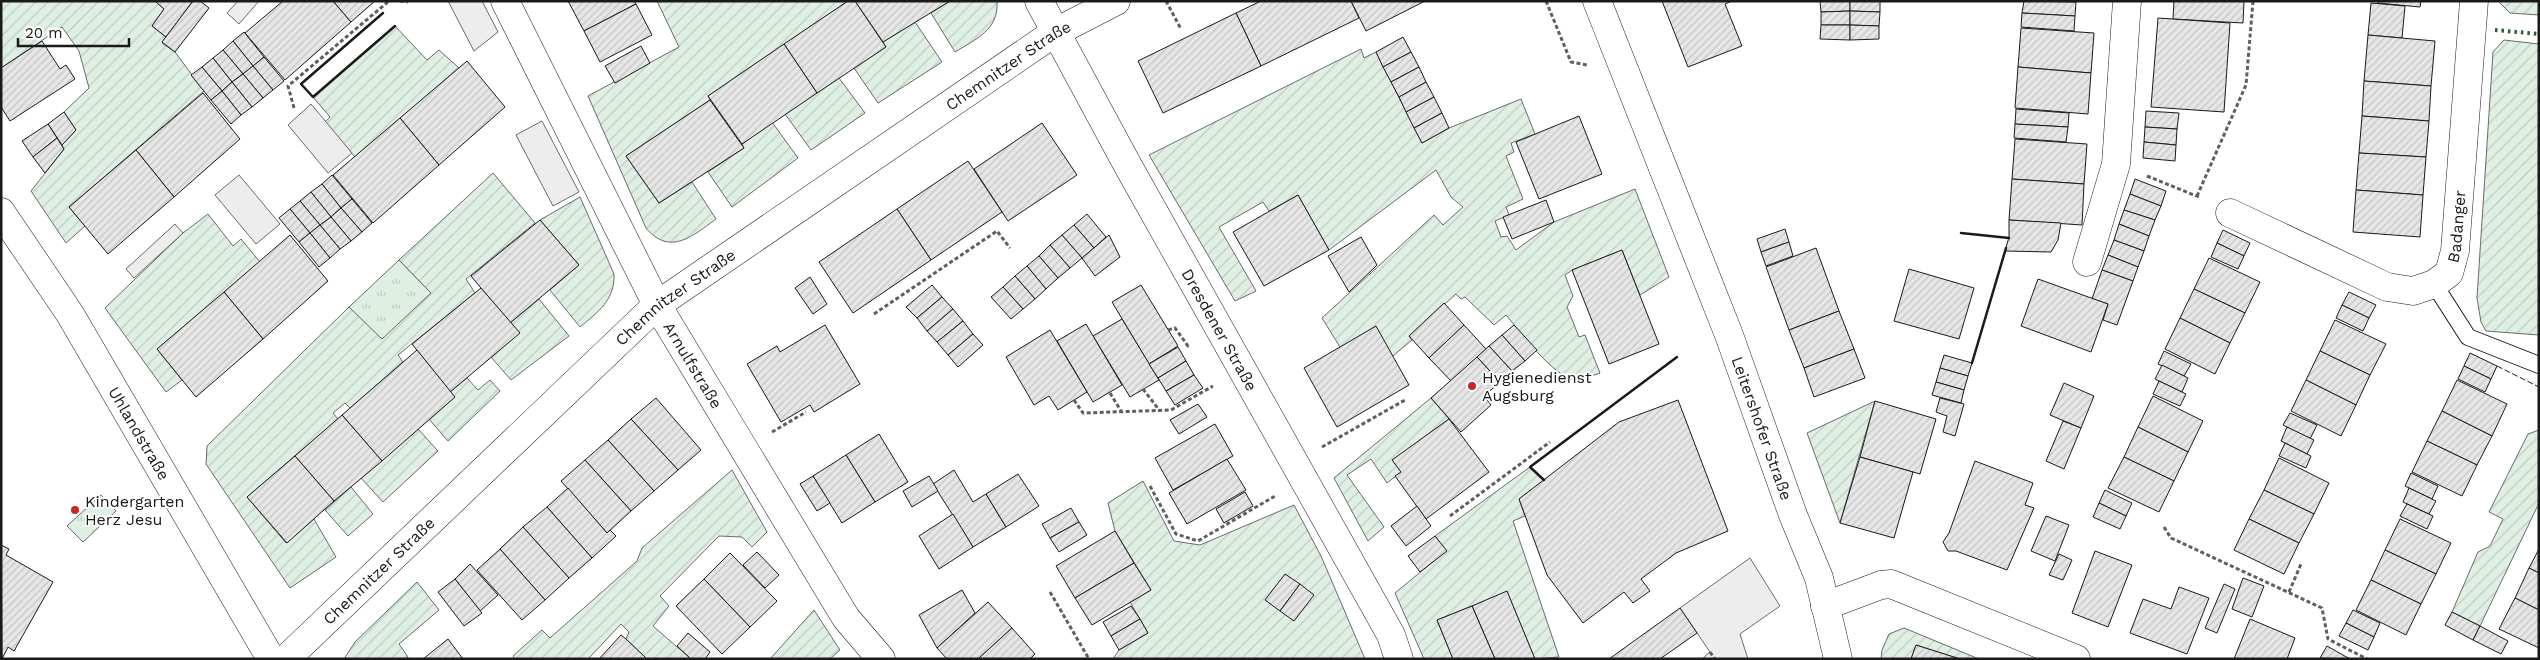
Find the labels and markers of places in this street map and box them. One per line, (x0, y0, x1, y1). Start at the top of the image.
place label: Hygienedienst Augsburg (1482, 368, 1592, 405)
marker: Hygienedienst Augsburg (1466, 380, 1478, 392)
place label: Kindergarten Herz Jesu (85, 492, 185, 529)
marker: Kindergarten Herz Jesu (69, 504, 81, 516)

